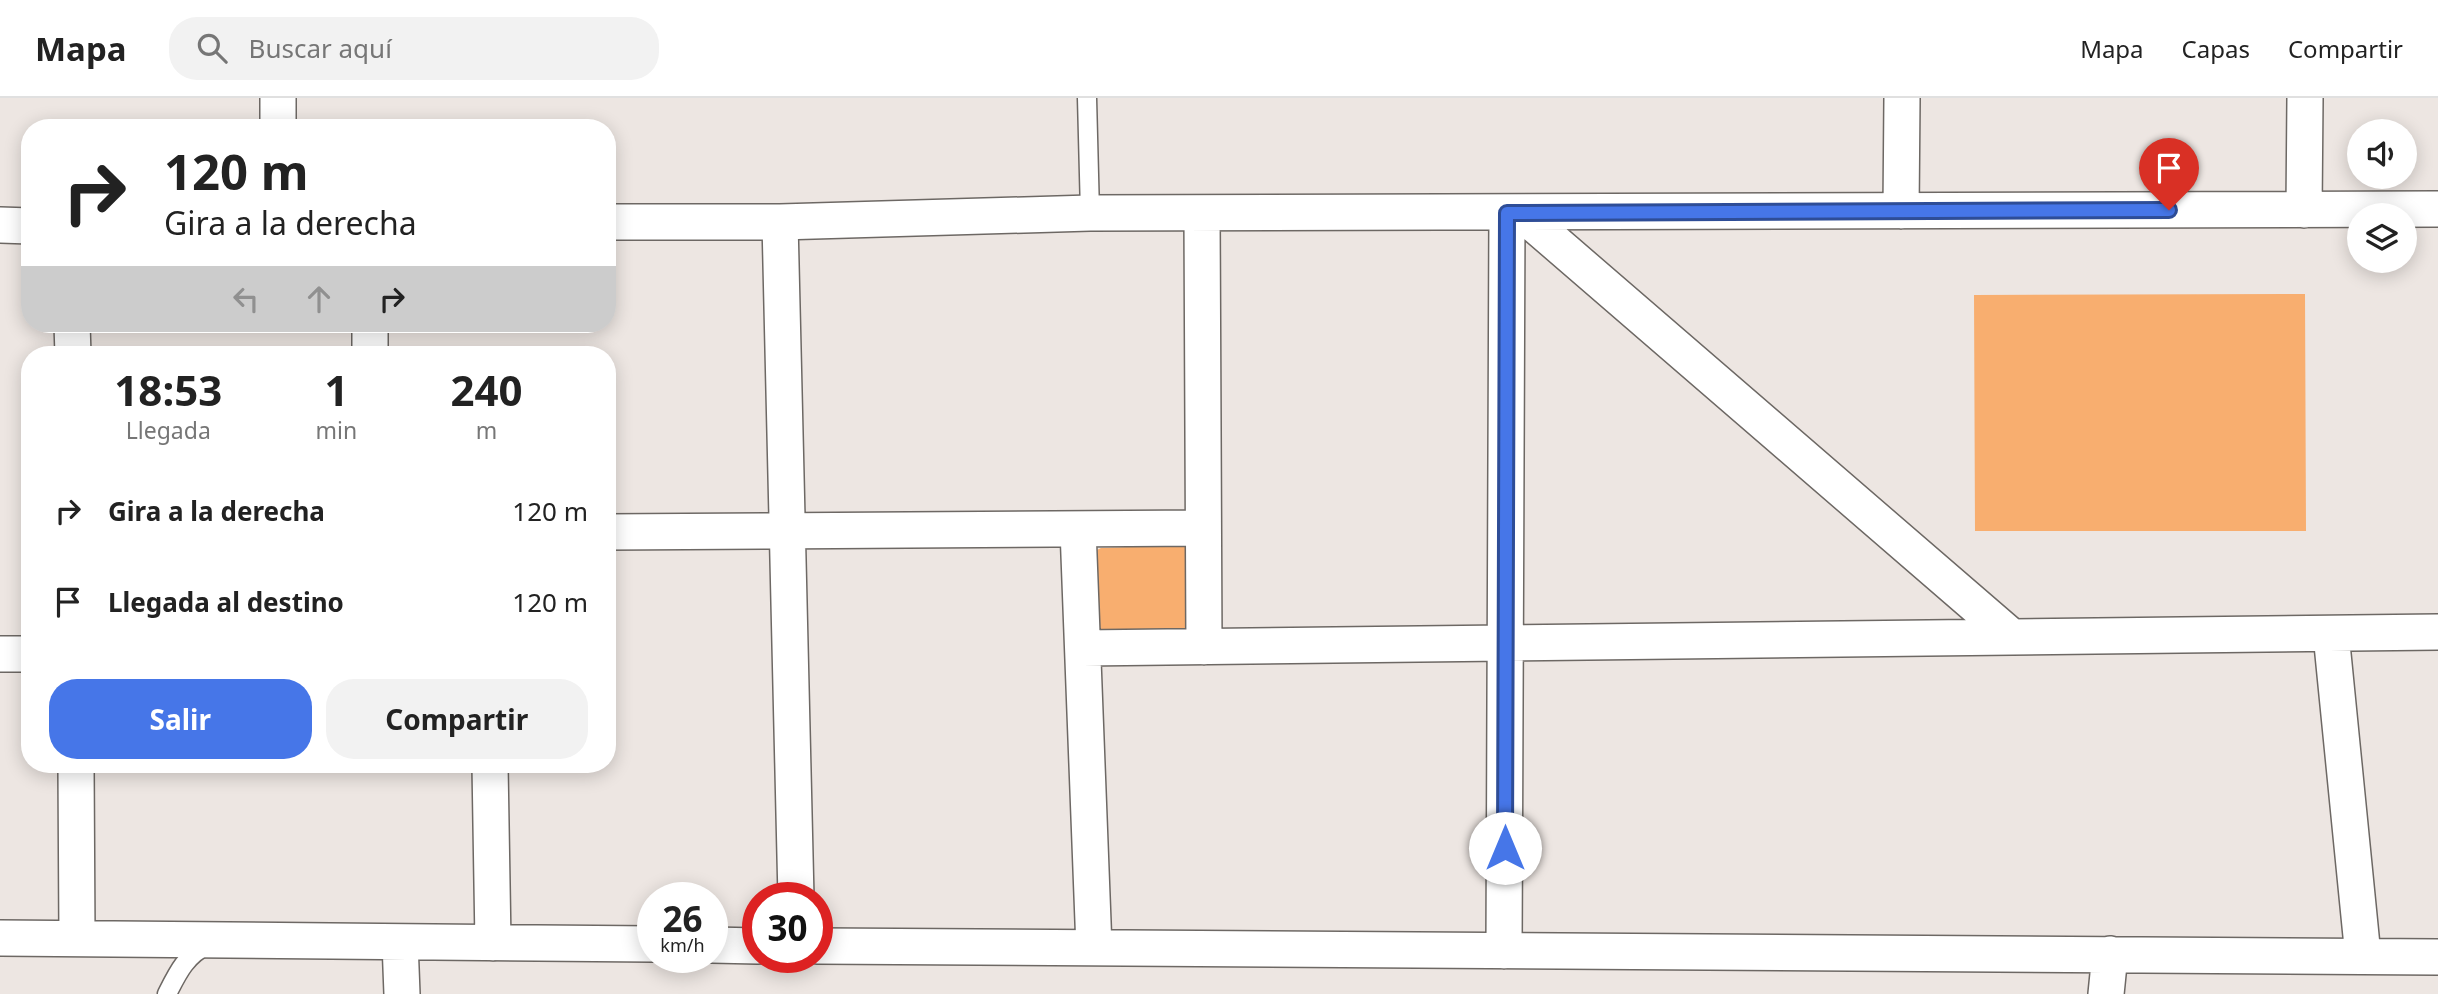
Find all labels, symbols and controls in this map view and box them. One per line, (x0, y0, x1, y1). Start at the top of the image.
search box (169, 17, 659, 80)
text: Mapa (35, 26, 127, 71)
icon: search (193, 29, 231, 67)
text: Buscar aquí (249, 30, 392, 66)
text: Mapa (2080, 32, 2144, 65)
text: Capas (2182, 32, 2250, 65)
text: Compartir (2288, 32, 2403, 65)
map controls (2347, 119, 2417, 273)
button: sound (2347, 119, 2417, 189)
text: 120 m (164, 138, 309, 204)
pin (2139, 138, 2199, 210)
icon: right (49, 147, 140, 238)
icon: arrive (2150, 149, 2188, 187)
text: Gira a la derecha (164, 201, 417, 244)
button: layers (2347, 203, 2417, 273)
icon: left (227, 280, 265, 318)
icon: ahead (300, 280, 338, 318)
icon: right (373, 280, 411, 318)
text: 18:53 (114, 361, 222, 418)
text: 1 (324, 361, 348, 418)
text: 240 (451, 361, 523, 418)
text: Llegada (126, 414, 211, 446)
text: min (316, 414, 357, 446)
text: m (476, 414, 497, 446)
icon: right (49, 492, 87, 530)
text: Gira a la derecha (108, 493, 325, 529)
text: 120 m (512, 493, 588, 529)
icon: arrive (49, 583, 87, 621)
text: Llegada al destino (108, 584, 344, 620)
text: 120 m (512, 584, 588, 620)
button: Salir (49, 679, 312, 759)
button: Compartir (326, 679, 588, 759)
position arrow (1468, 811, 1542, 885)
speed limit sign: 30 (742, 882, 833, 973)
text: 26 (662, 895, 703, 942)
text: km/h (660, 933, 705, 957)

